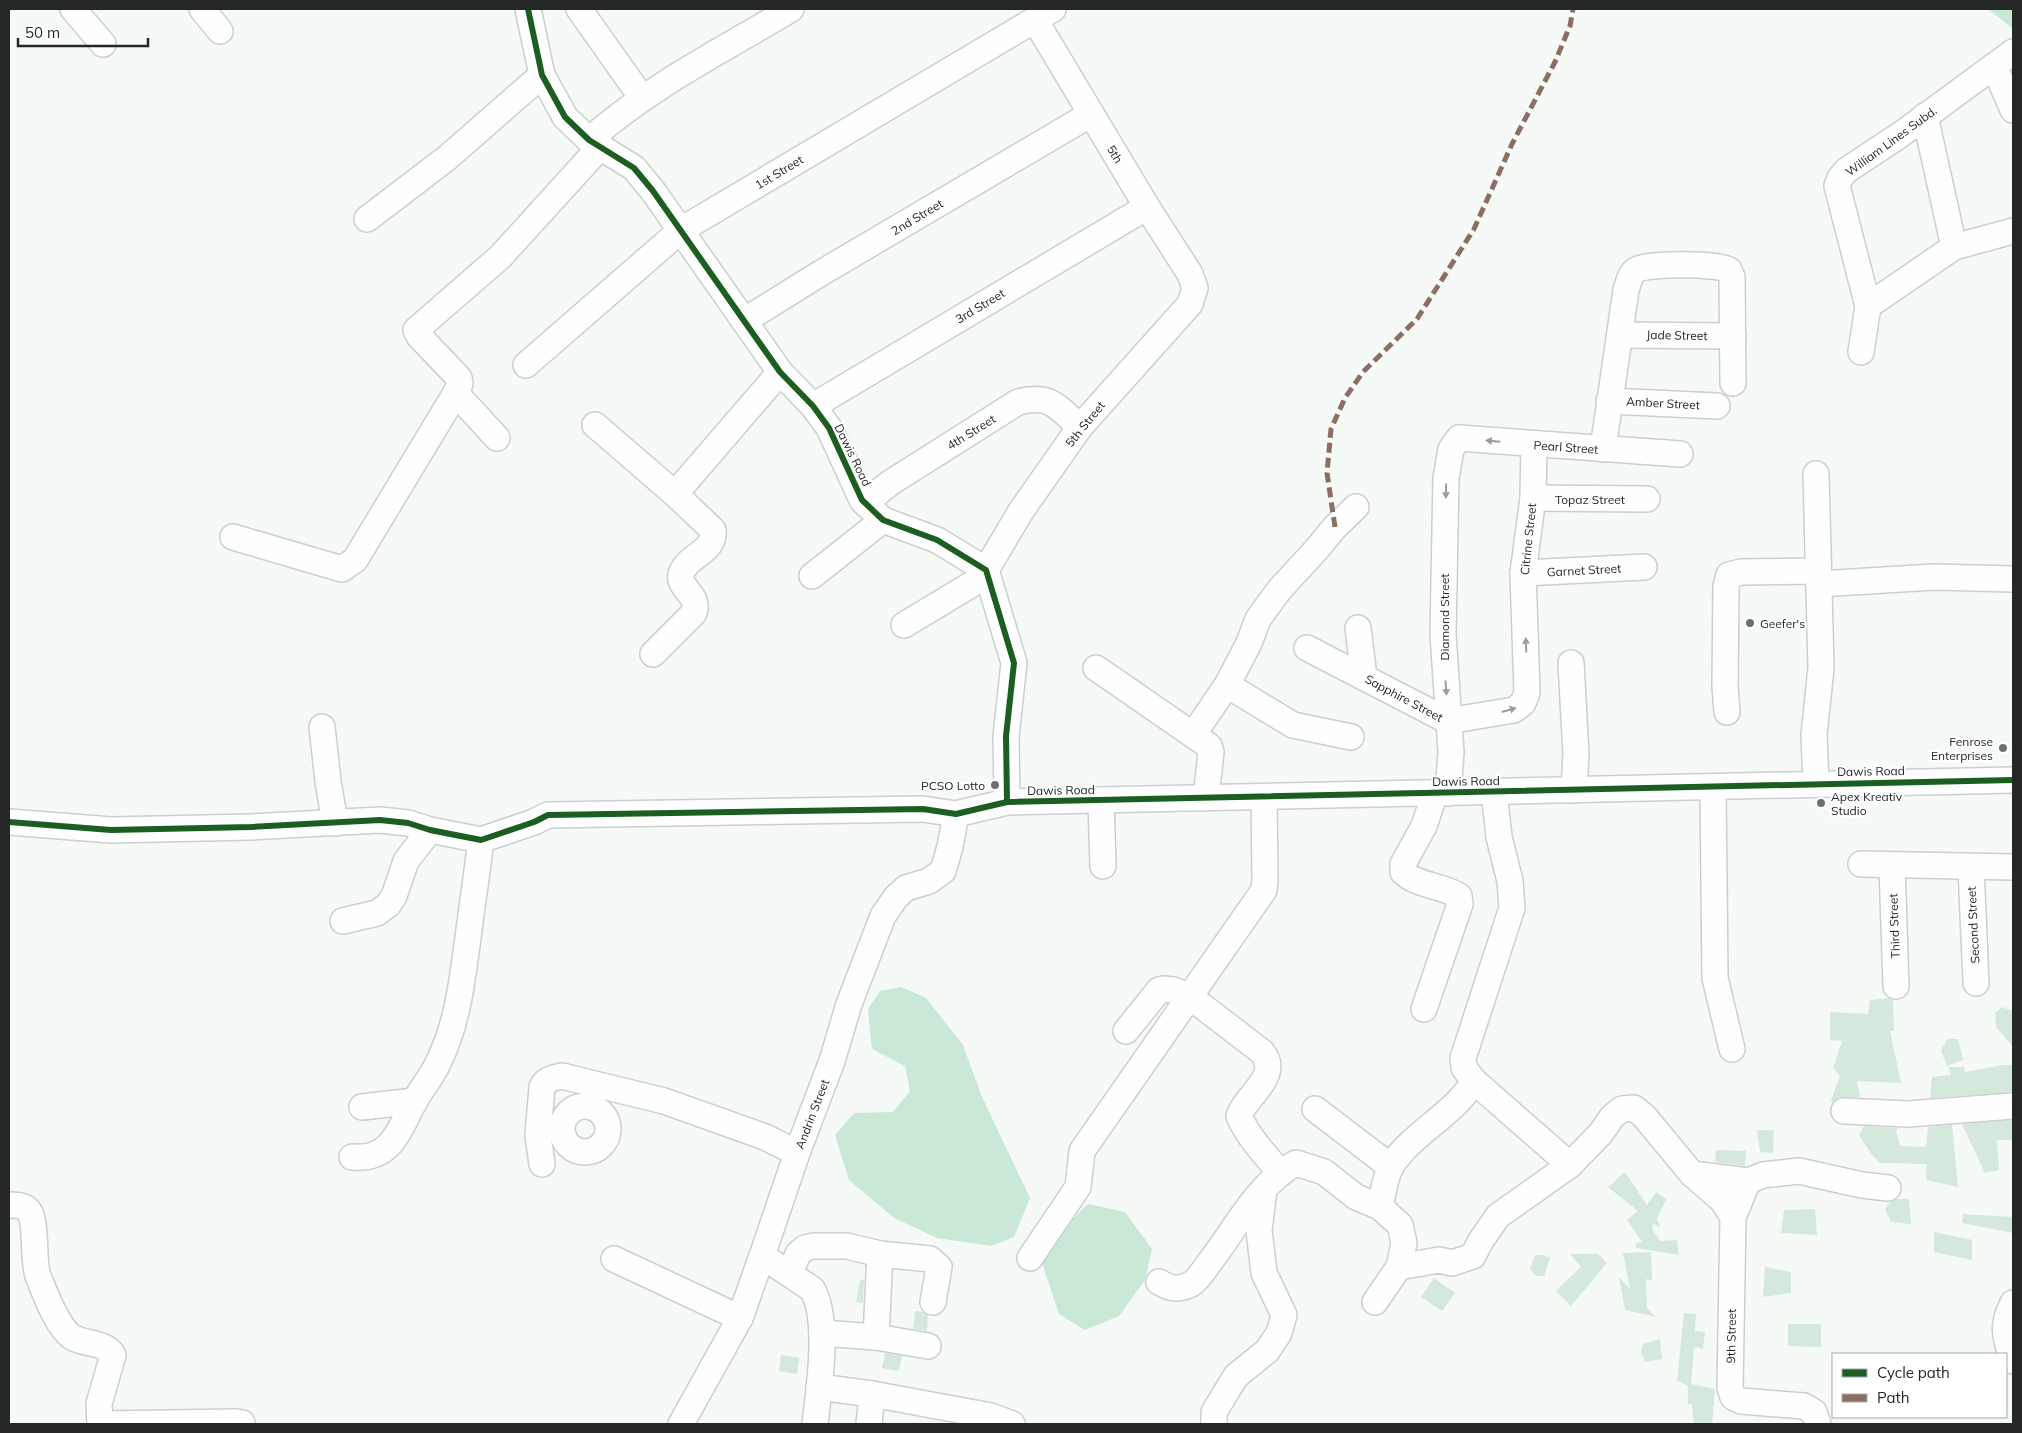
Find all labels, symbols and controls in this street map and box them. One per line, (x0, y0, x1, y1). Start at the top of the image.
scale bar (18, 15, 148, 47)
text: 50 m (25, 23, 60, 42)
street label: William Lines Subd. (1842, 103, 1940, 179)
street label: 5th (1104, 142, 1126, 166)
street label: 1st Street (752, 152, 806, 192)
street label: 2nd Street (888, 196, 946, 238)
street label: 3rd Street (953, 285, 1007, 327)
street label: Jade Street (1646, 327, 1708, 343)
street label: Amber Street (1626, 394, 1700, 412)
street label: 5th Street (1062, 398, 1108, 450)
street label: 4th Street (944, 411, 998, 453)
street label: Dawis Road (831, 421, 875, 489)
one-way arrow (1485, 437, 1501, 445)
street label: Pearl Street (1533, 437, 1599, 457)
one-way arrow (1441, 483, 1449, 499)
street label: Topaz Street (1555, 492, 1625, 507)
street label: Citrine Street (1517, 502, 1539, 576)
street label: Garnet Street (1546, 561, 1622, 579)
street label: Diamond Street (1437, 574, 1452, 660)
place label: Geefer's (1760, 616, 1805, 631)
marker: Geefer's (1744, 617, 1756, 629)
one-way arrow (1521, 636, 1529, 652)
street label: Sapphire Street (1362, 671, 1446, 725)
one-way arrow (1443, 680, 1451, 696)
one-way arrow (1501, 705, 1516, 713)
place label: Fenrose Enterprises (1931, 734, 1993, 763)
marker: Fenrose Enterprises (1997, 742, 2009, 754)
street label: Dawis Road (1837, 763, 1905, 779)
street label: Dawis Road (1432, 773, 1500, 789)
place label: PCSO Lotto (921, 778, 985, 793)
marker: PCSO Lotto (989, 779, 1001, 791)
street label: Dawis Road (1027, 782, 1095, 798)
place label: Apex Kreativ Studio (1831, 789, 1903, 818)
marker: Apex Kreativ Studio (1815, 797, 1827, 809)
street label: Second Street (1963, 886, 1983, 964)
street label: Third Street (1885, 893, 1903, 959)
street label: Andrin Street (792, 1077, 832, 1151)
street label: 9th Street (1723, 1308, 1739, 1364)
legend (1832, 1353, 2007, 1418)
text: Cycle path (1877, 1363, 1950, 1382)
text: Path (1877, 1388, 1909, 1407)

